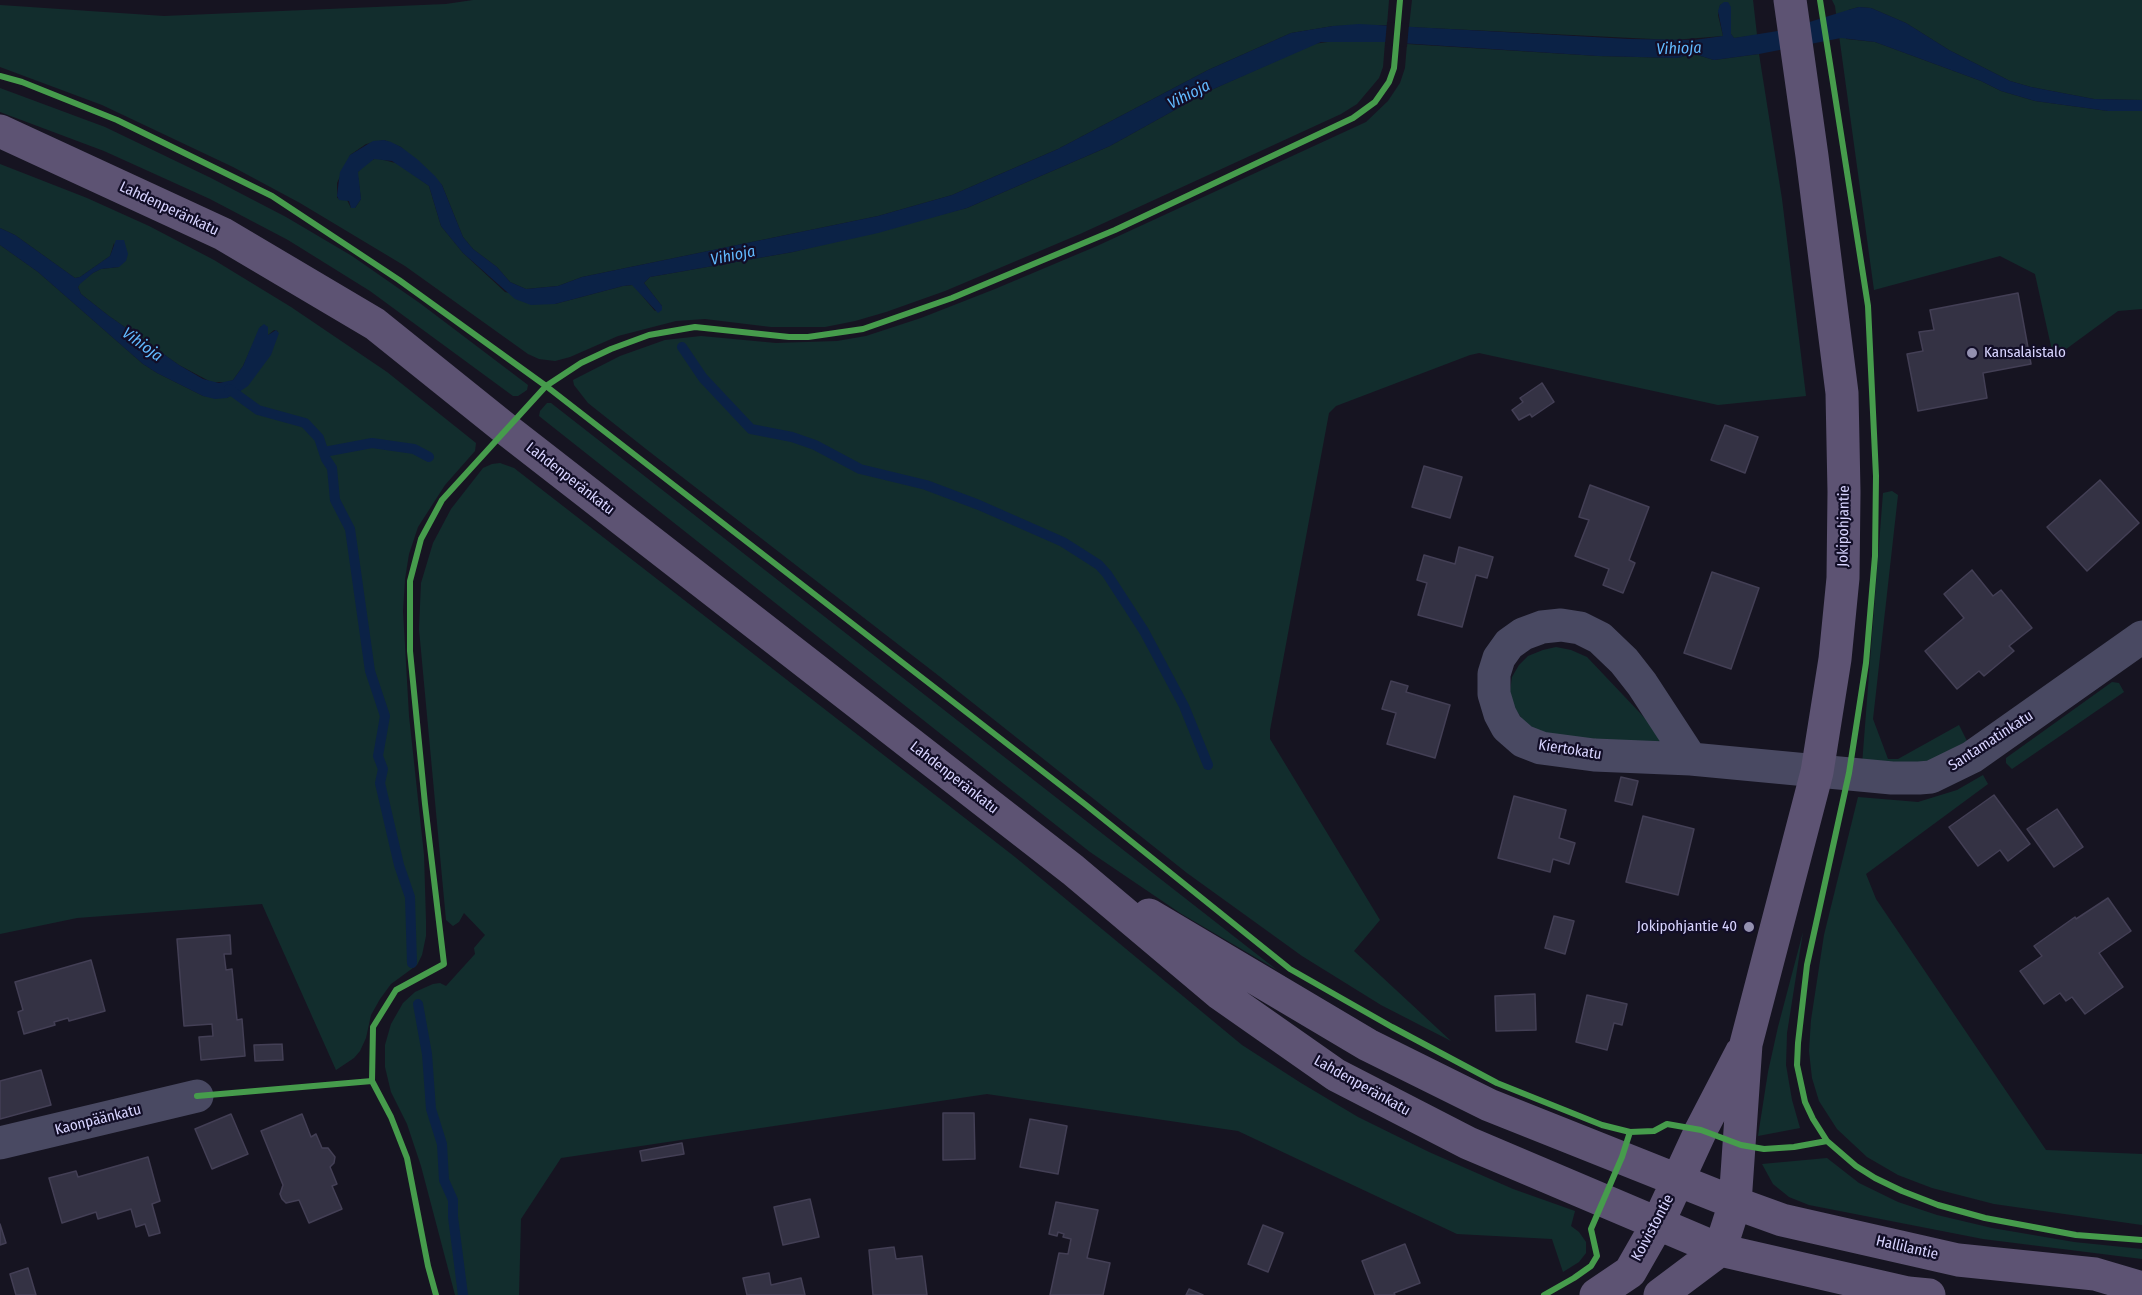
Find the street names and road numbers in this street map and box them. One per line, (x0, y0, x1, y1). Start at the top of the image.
street label: Lahdenperänkatu (117, 178, 221, 240)
street label: Lahdenperänkatu (522, 439, 618, 519)
street label: Jokipohjantie (1834, 485, 1854, 567)
street label: Santamatinkatu (1945, 707, 2037, 775)
street label: Kiertokatu (1537, 736, 1603, 764)
street label: Lahdenperänkatu (906, 738, 1002, 818)
street label: Lahdenperänkatu (1311, 1052, 1413, 1120)
street label: Kaonpäänkatu (53, 1101, 143, 1139)
street label: Koivistontie (1628, 1192, 1678, 1264)
street label: Hallilantie (1874, 1232, 1940, 1264)

